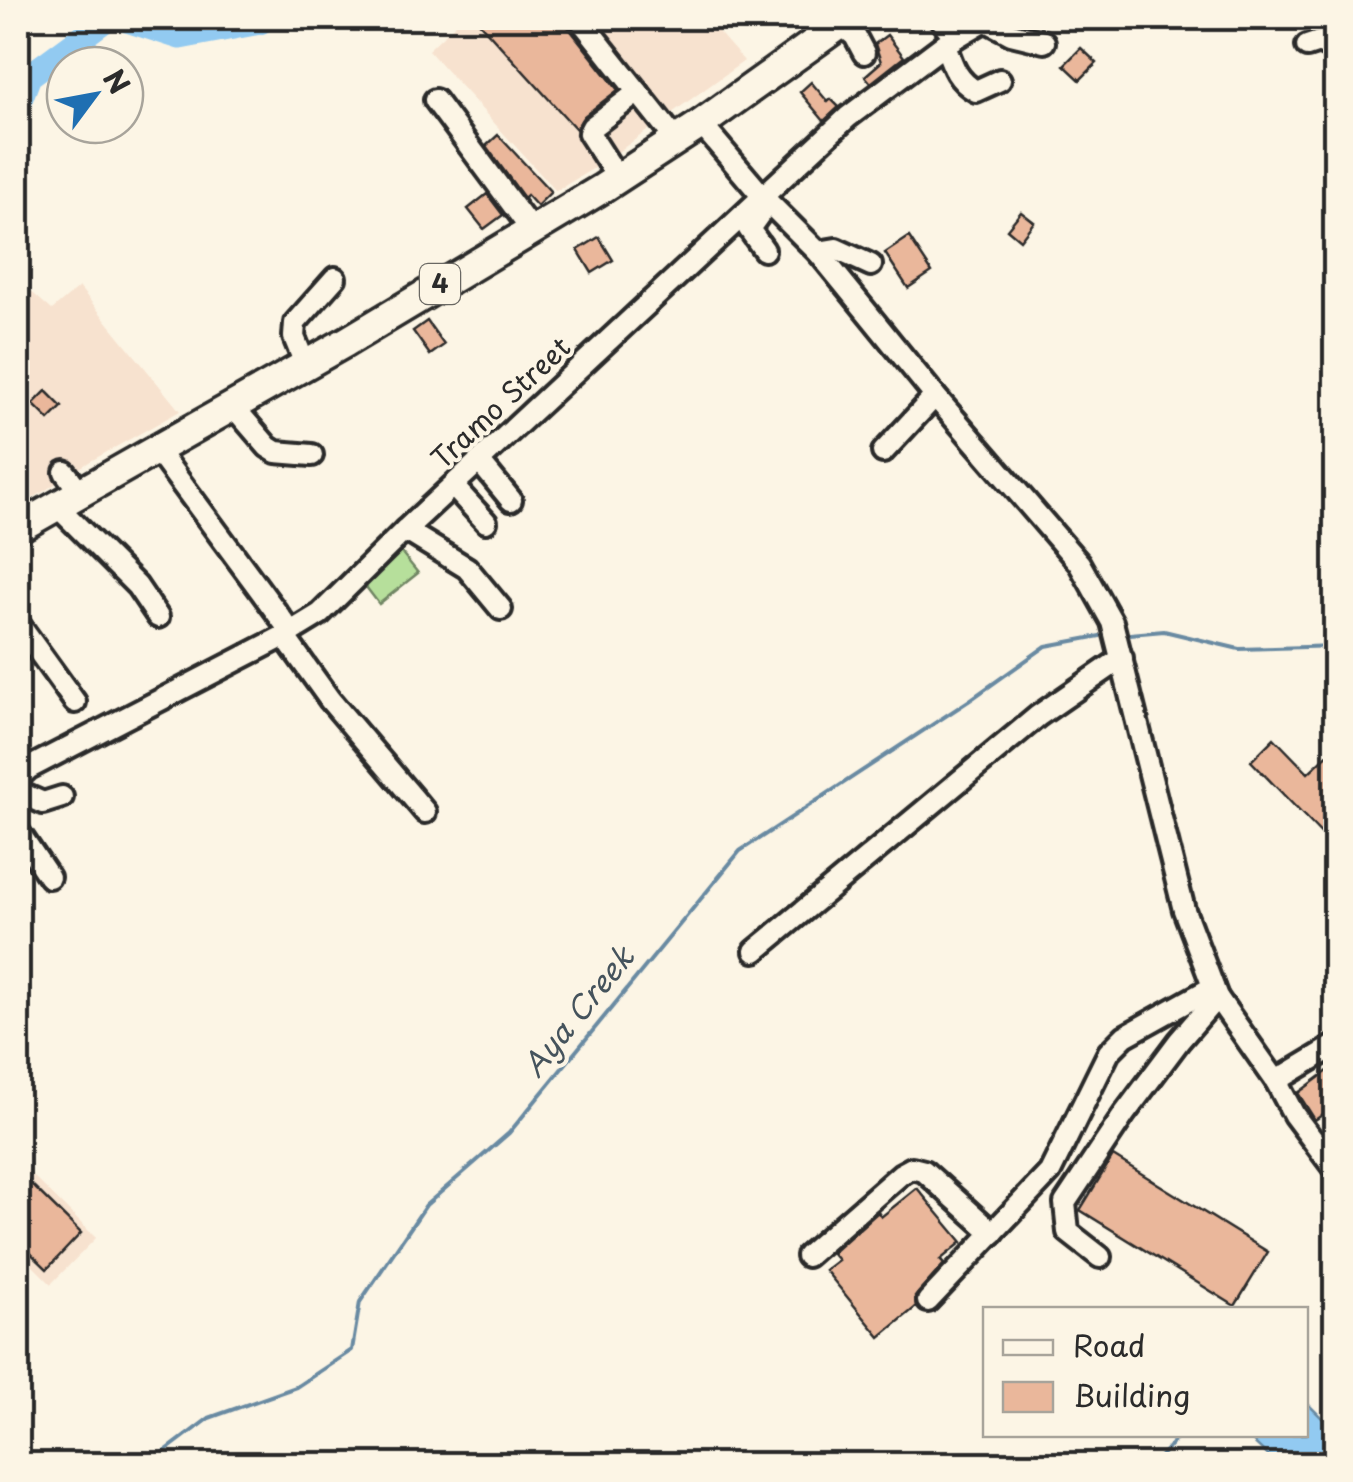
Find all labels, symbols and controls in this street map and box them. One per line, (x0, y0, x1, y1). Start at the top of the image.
north arrow (45, 45, 145, 145)
text: N (93, 60, 142, 102)
road number: 4 (420, 264, 460, 304)
street label: Tramo Street (420, 326, 580, 478)
water label: Aya Creek (510, 934, 645, 1085)
legend (983, 1307, 1308, 1437)
text: Road (1073, 1322, 1146, 1367)
text: Building (1073, 1372, 1190, 1417)

